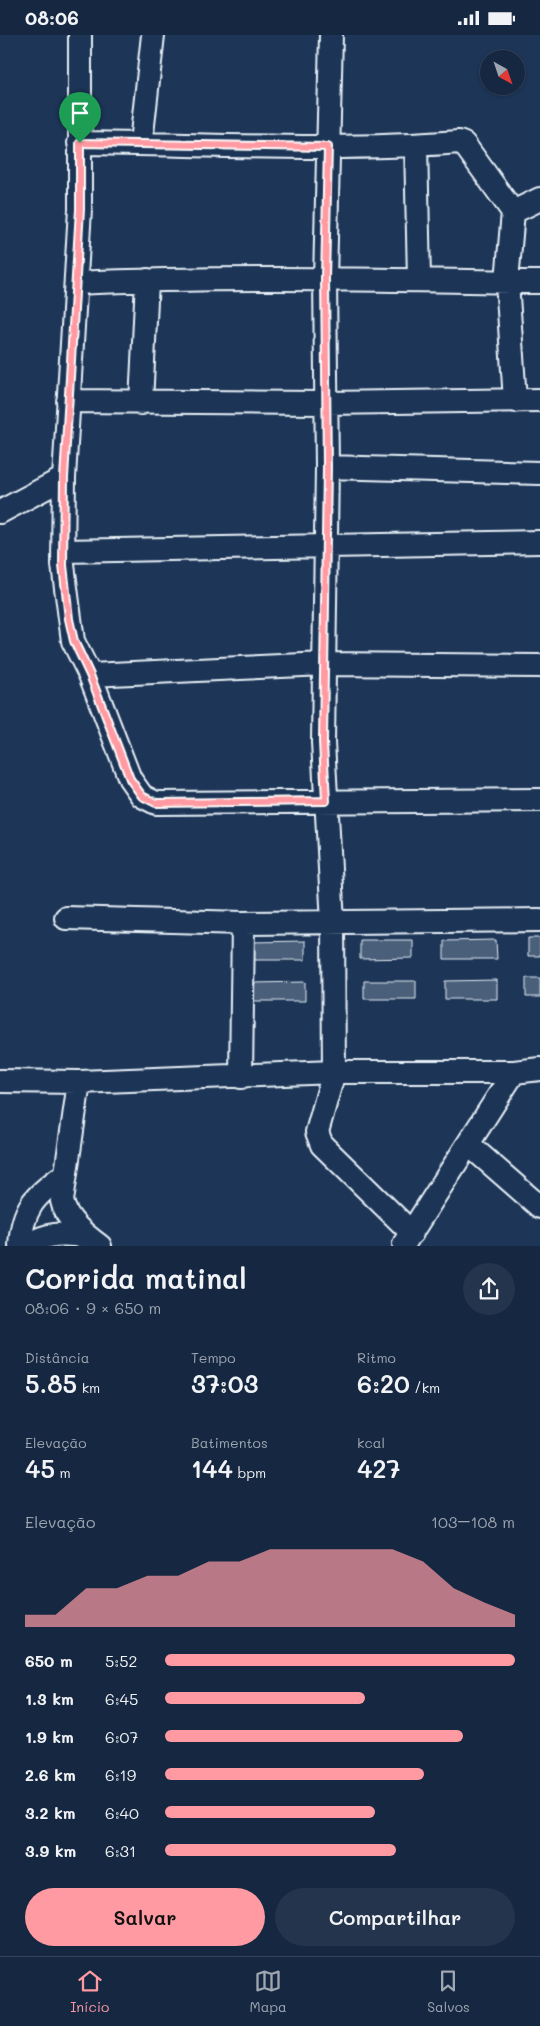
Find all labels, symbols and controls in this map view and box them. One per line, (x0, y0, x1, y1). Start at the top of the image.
text: 08:06 (25, 5, 79, 30)
north arrow (480, 50, 525, 95)
map controls (480, 50, 525, 95)
pin (59, 92, 101, 143)
icon: arrive (66, 99, 94, 127)
text: Corrida matinal (25, 1260, 247, 1296)
button: share (463, 1263, 515, 1315)
text: 08:06 · 9 × 650 m (25, 1297, 161, 1318)
text: Distância (25, 1348, 90, 1367)
text: Tempo (191, 1348, 236, 1367)
text: Ritmo (357, 1348, 396, 1367)
text: 5.85 (25, 1367, 77, 1399)
text: 37:03 (191, 1367, 258, 1399)
text: 6:20 (357, 1367, 410, 1399)
text: km (77, 1378, 100, 1397)
text: /km (410, 1378, 440, 1397)
text: Elevação (25, 1433, 87, 1452)
text: Batimentos (191, 1433, 268, 1452)
text: kcal (357, 1433, 385, 1452)
text: 45 (25, 1452, 55, 1484)
text: 144 (191, 1452, 233, 1484)
text: 427 (357, 1452, 400, 1484)
text: m (55, 1463, 71, 1482)
text: bpm (233, 1463, 266, 1482)
text: Elevação (25, 1511, 95, 1532)
text: 103–108 m (431, 1511, 515, 1532)
text: 650 m (25, 1650, 73, 1671)
text: 5:52 (105, 1650, 138, 1671)
text: 1.3 km (25, 1688, 74, 1709)
text: 6:45 (105, 1688, 138, 1709)
text: 1.9 km (25, 1726, 74, 1747)
text: 6:07 (105, 1726, 138, 1747)
text: 2.6 km (25, 1764, 76, 1785)
text: 6:19 (105, 1764, 136, 1785)
text: 3.2 km (25, 1802, 76, 1823)
text: 6:40 (105, 1802, 139, 1823)
text: 3.9 km (25, 1840, 76, 1861)
text: 6:31 (105, 1840, 136, 1861)
button: Salvar (25, 1888, 265, 1946)
button: Compartilhar (275, 1888, 515, 1946)
tab: Início (70, 1967, 109, 2016)
tab: Mapa (250, 1967, 287, 2016)
tab: Salvos (427, 1967, 470, 2016)

